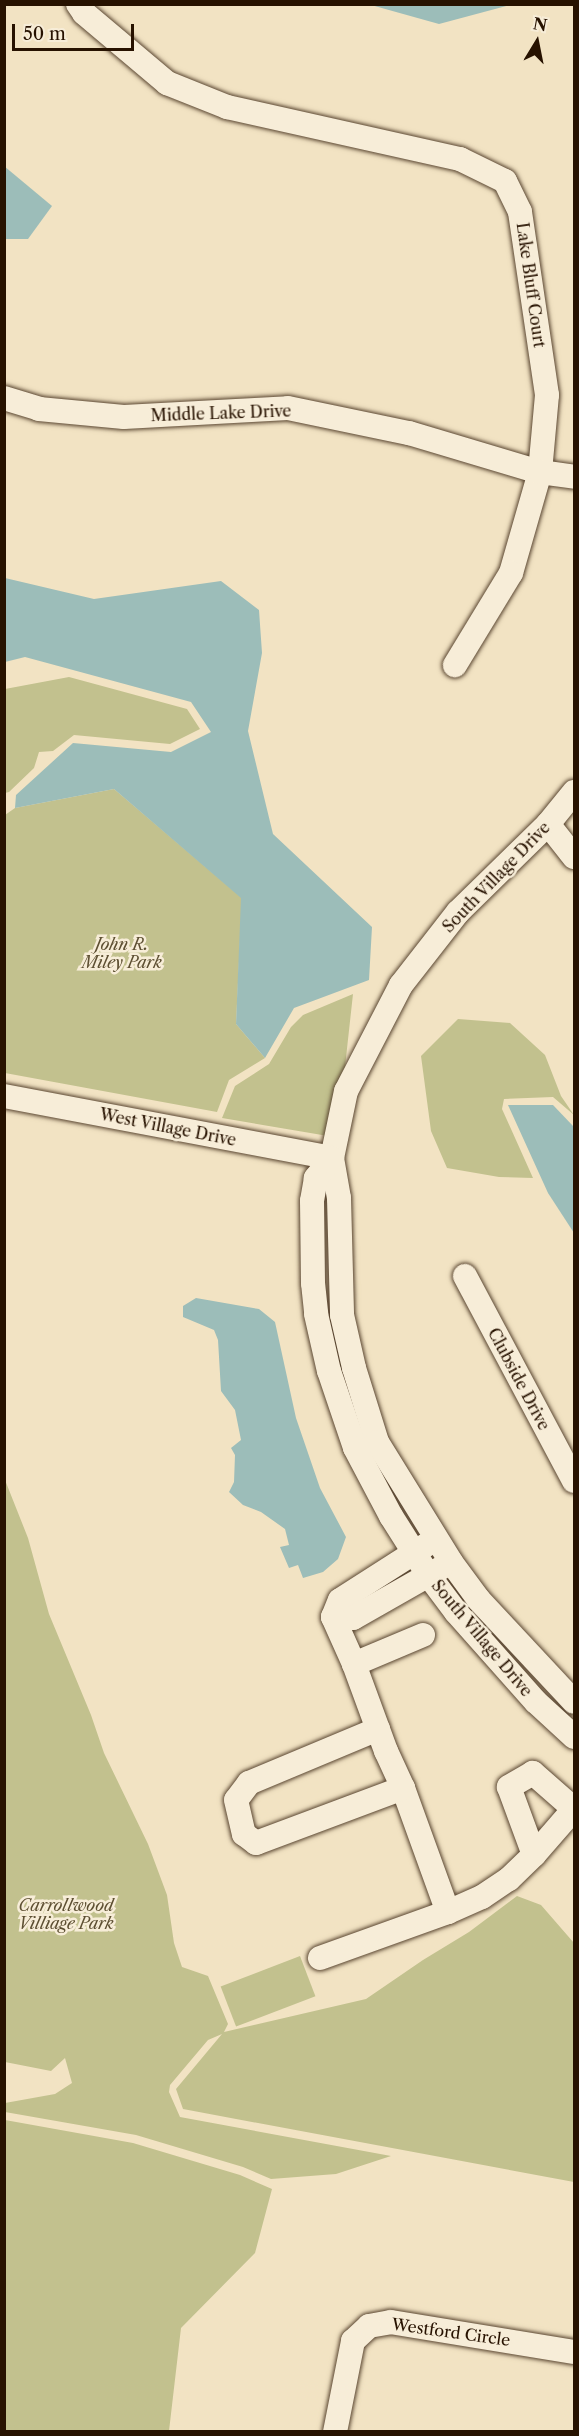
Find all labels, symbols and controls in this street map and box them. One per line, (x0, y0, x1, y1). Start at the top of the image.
scale bar (15, 12, 136, 50)
north arrow (507, 12, 567, 72)
text: N (532, 13, 549, 35)
text: 50 m (23, 23, 66, 45)
street label: Lake Bluff Court (513, 221, 549, 349)
street label: Middle Lake Drive (150, 401, 292, 425)
street label: South Village Drive (438, 818, 554, 936)
park label: John R. Miley Park (82, 934, 162, 972)
street label: West Village Drive (98, 1104, 238, 1150)
street label: Clubside Drive (484, 1325, 554, 1433)
street label: South Village Drive (427, 1576, 537, 1700)
park label: Carrollwood Villiage Park (18, 1895, 114, 1933)
street label: Westford Circle (391, 2314, 511, 2350)

